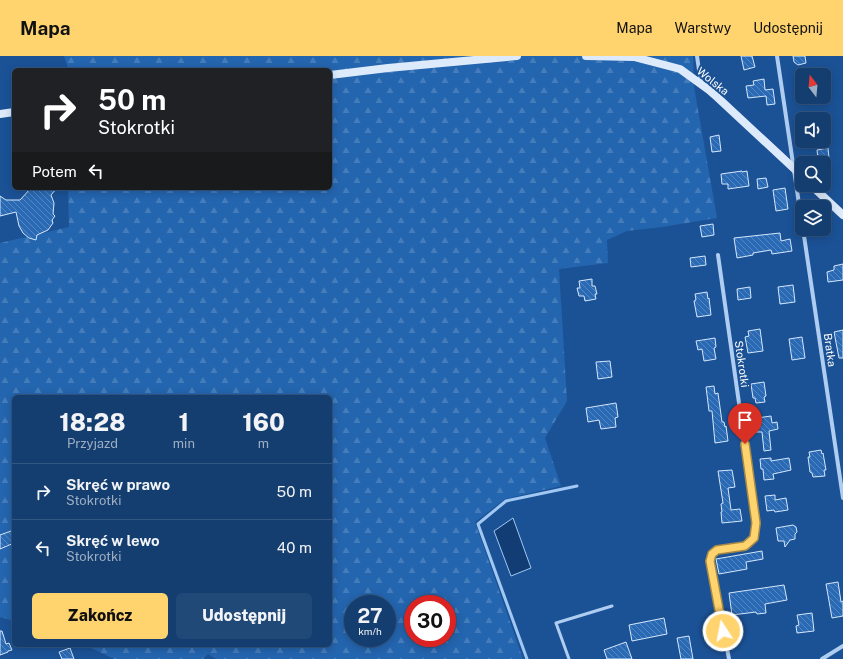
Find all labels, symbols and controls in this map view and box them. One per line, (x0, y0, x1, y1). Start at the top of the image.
text: Mapa (20, 17, 70, 39)
text: Mapa (616, 20, 652, 36)
text: Warstwy (674, 20, 731, 36)
text: Udostępnij (753, 20, 823, 36)
street label: Wolska (695, 65, 731, 97)
north arrow (795, 68, 831, 104)
map controls (795, 68, 831, 236)
text: 50 m (98, 83, 166, 116)
icon: right (32, 84, 84, 136)
button: sound (795, 112, 831, 148)
text: Stokrotki (98, 117, 175, 138)
button: search (795, 156, 831, 192)
icon: left (85, 160, 107, 182)
text: Potem (32, 163, 77, 180)
button: layers (795, 200, 831, 236)
street label: Bratka (822, 332, 838, 368)
street label: Stokrotki (733, 340, 751, 388)
pin (728, 403, 762, 444)
text: 18:28 (59, 408, 126, 436)
text: 1 (179, 408, 189, 436)
text: 160 (242, 408, 285, 436)
icon: arrive (734, 409, 756, 431)
text: Przyjazd (67, 436, 118, 451)
text: min (173, 436, 195, 451)
text: m (258, 436, 269, 451)
text: Skręć w prawo (66, 476, 170, 493)
icon: right (32, 481, 54, 503)
text: 50 m (277, 483, 312, 500)
text: Stokrotki (66, 493, 122, 508)
text: Skręć w lewo (66, 532, 160, 549)
icon: left (32, 537, 54, 559)
text: 40 m (277, 539, 312, 556)
text: Stokrotki (66, 549, 122, 564)
button: Zakończ (32, 593, 168, 639)
button: Udostępnij (176, 593, 312, 639)
speed limit sign: 30 (404, 595, 456, 647)
text: 27 (357, 604, 383, 628)
position arrow (702, 610, 744, 652)
text: km/h (358, 625, 382, 637)

